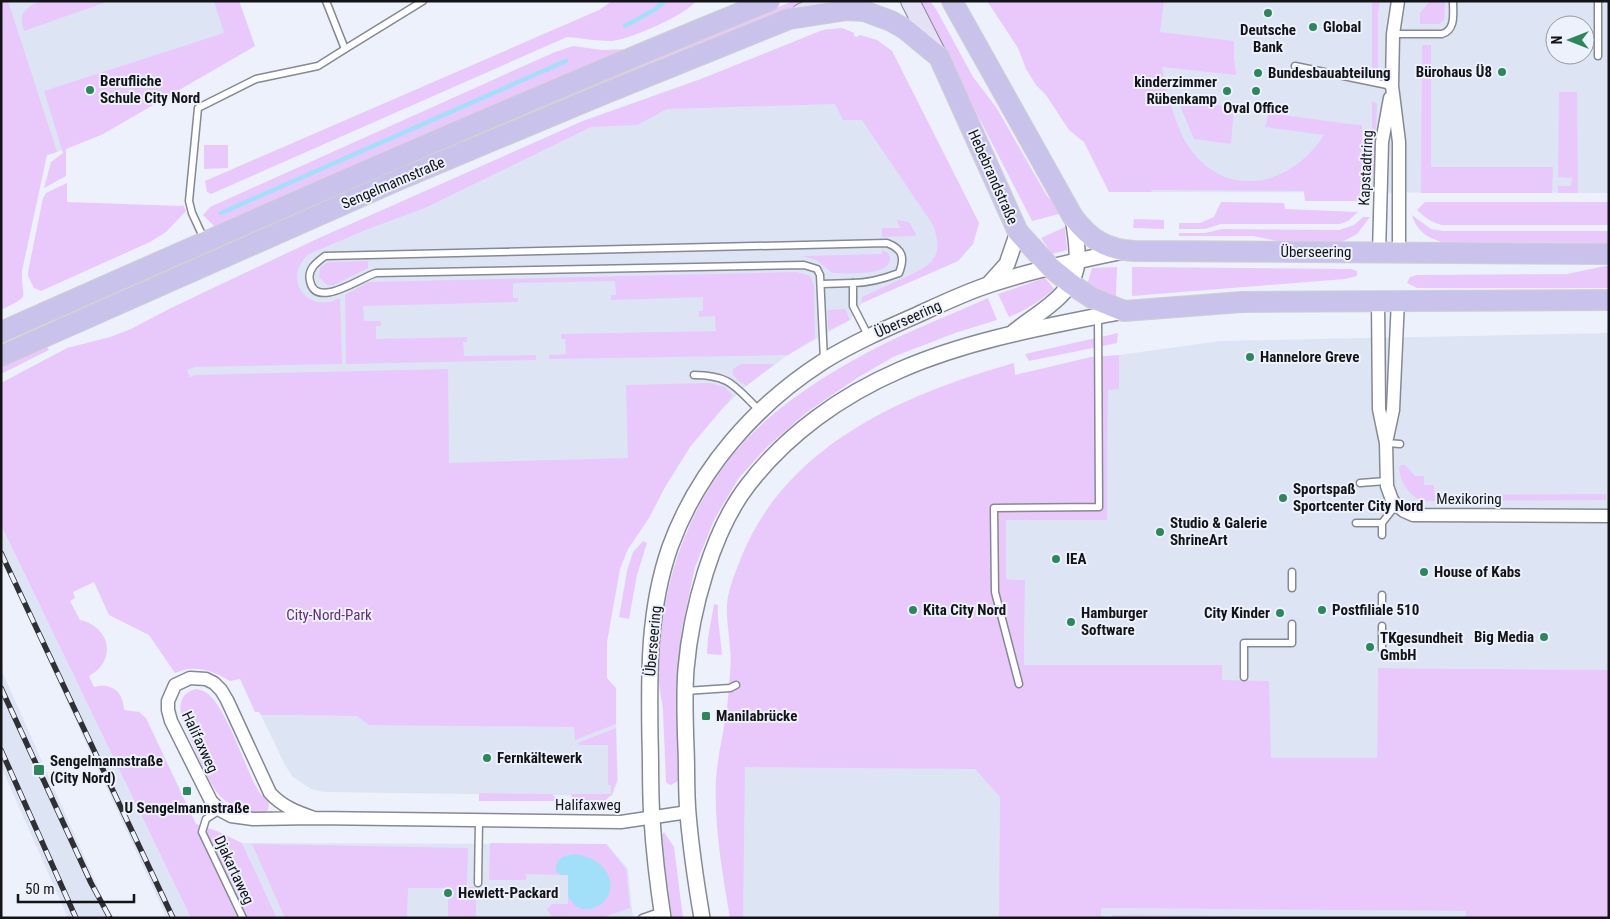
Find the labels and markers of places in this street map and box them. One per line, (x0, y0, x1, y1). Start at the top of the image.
marker: Deutsche Bank (1262, 7, 1274, 19)
place label: Global (1323, 18, 1361, 36)
place label: Deutsche Bank (1240, 21, 1296, 56)
marker: Global (1307, 21, 1319, 33)
place label: Bürohaus Ü8 (1416, 63, 1492, 81)
place label: Bundesbauabteilung (1268, 64, 1391, 82)
marker: Bürohaus Ü8 (1496, 66, 1508, 78)
marker: Bundesbauabteilung (1252, 67, 1264, 79)
place label: Berufliche Schule City Nord (100, 72, 200, 107)
place label: kinderzimmer Rübenkamp (1134, 73, 1217, 108)
marker: Berufliche Schule City Nord (84, 84, 96, 96)
marker: kinderzimmer Rübenkamp (1221, 85, 1233, 97)
marker: Oval Office (1250, 85, 1262, 97)
place label: Oval Office (1223, 99, 1289, 117)
place label: Hannelore Greve (1260, 348, 1359, 366)
marker: Hannelore Greve (1244, 351, 1256, 363)
place label: Sportspaß Sportcenter City Nord (1293, 480, 1424, 515)
marker: Sportspaß Sportcenter City Nord (1277, 492, 1289, 504)
place label: Studio & Galerie ShrineArt (1170, 514, 1267, 549)
marker: Studio & Galerie ShrineArt (1154, 526, 1166, 538)
place label: IEA (1066, 550, 1086, 568)
marker: IEA (1050, 553, 1062, 565)
place label: House of Kabs (1434, 563, 1521, 581)
marker: House of Kabs (1418, 566, 1430, 578)
place label: Kita City Nord (923, 601, 1006, 619)
place label: Postfiliale 510 (1332, 601, 1419, 619)
marker: Kita City Nord (907, 604, 919, 616)
place label: Hamburger Software (1081, 604, 1148, 639)
place label: City Kinder (1204, 604, 1270, 622)
marker: Postfiliale 510 (1316, 604, 1328, 616)
marker: City Kinder (1274, 607, 1286, 619)
marker: Hamburger Software (1065, 616, 1077, 628)
place label: Big Media (1474, 628, 1534, 646)
place label: TKgesundheit GmbH (1380, 629, 1463, 664)
marker: Big Media (1538, 631, 1550, 643)
marker: TKgesundheit GmbH (1364, 641, 1376, 653)
place label: Manilabrücke (716, 707, 797, 725)
marker: Manilabrücke (700, 710, 712, 722)
place label: Fernkältewerk (497, 749, 583, 767)
place label: Sengelmannstraße (City Nord) (50, 752, 163, 787)
marker: Fernkältewerk (481, 752, 493, 764)
marker: Sengelmannstraße (City Nord) (32, 763, 46, 777)
marker: U Sengelmannstraße (181, 785, 193, 797)
place label: U Sengelmannstraße (125, 799, 249, 817)
place label: Hewlett-Packard (458, 884, 558, 902)
marker: Hewlett-Packard (442, 887, 454, 899)

